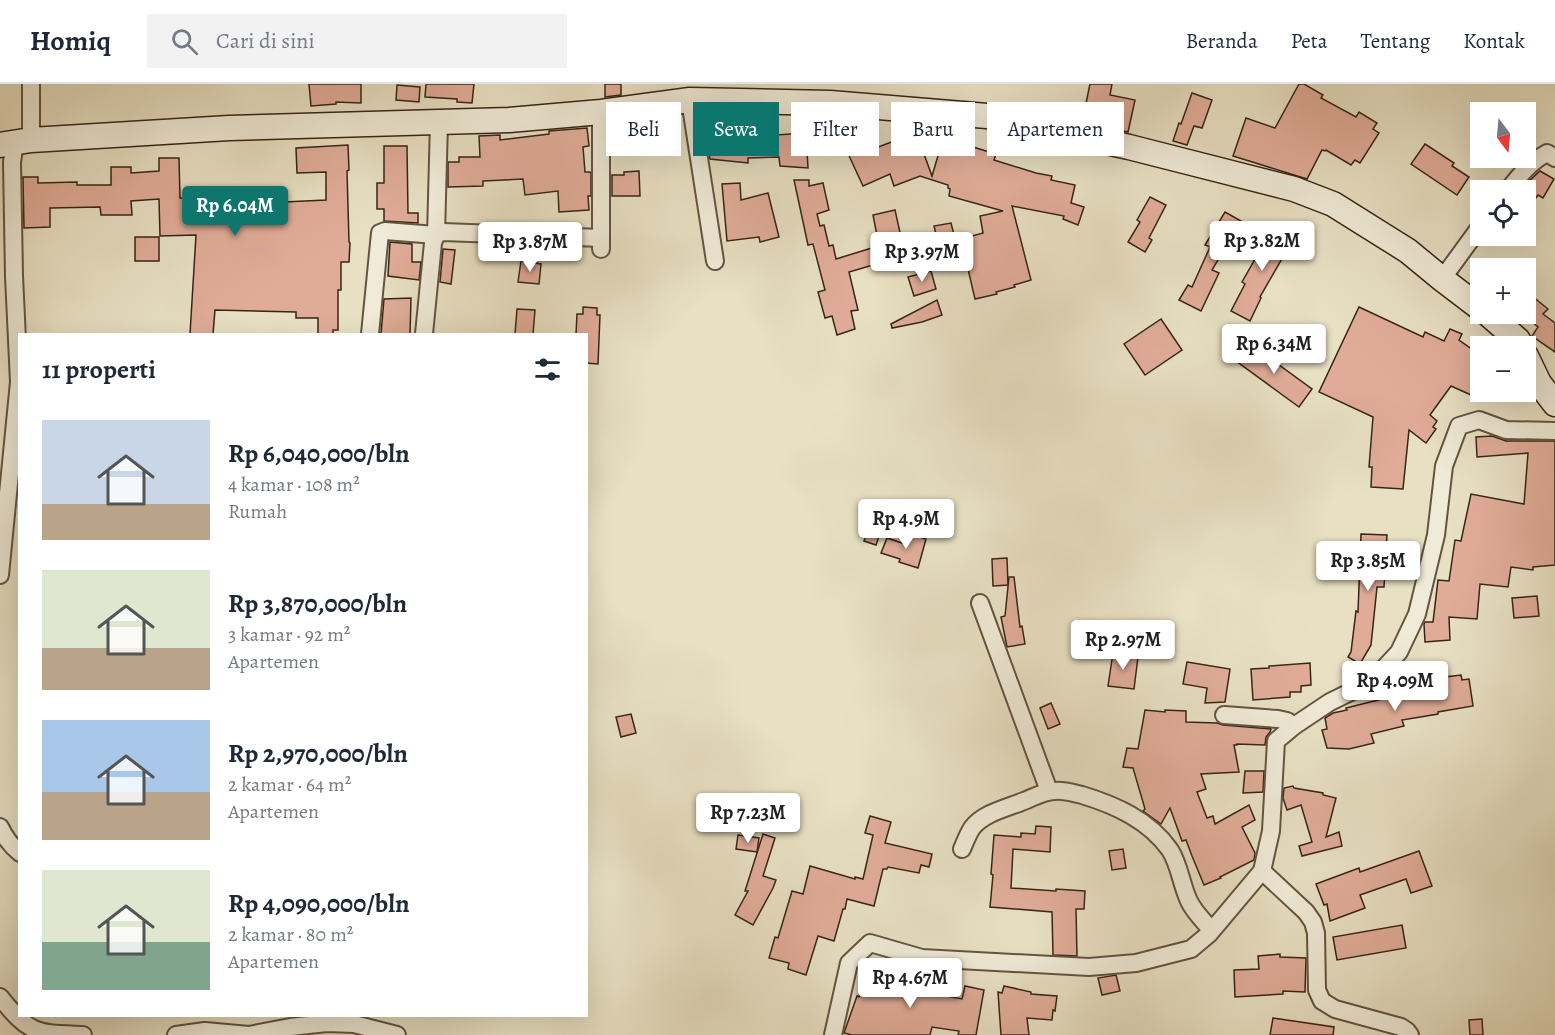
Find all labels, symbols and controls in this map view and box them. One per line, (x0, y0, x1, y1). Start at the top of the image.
search box (147, 14, 567, 68)
text: Homiq (30, 22, 111, 60)
icon: search (168, 25, 201, 58)
text: Cari di sini (216, 26, 315, 56)
text: Beranda (1186, 27, 1258, 55)
text: Peta (1291, 27, 1327, 55)
text: Tentang (1360, 27, 1430, 55)
text: Kontak (1463, 27, 1525, 55)
chip: Beli (606, 102, 681, 156)
chip: Sewa (693, 102, 779, 156)
chip: Filter (791, 102, 879, 156)
chip: Baru (891, 102, 975, 156)
chip: Apartemen (987, 102, 1124, 156)
north arrow (1470, 102, 1536, 168)
map controls (1470, 102, 1536, 402)
button: locate (1470, 180, 1536, 246)
pin: Rp 6.04M (173, 186, 297, 237)
text: Rp 6.04M (196, 192, 274, 219)
pin: Rp 3.82M (1200, 221, 1324, 272)
pin: Rp 3.87M (468, 222, 592, 273)
text: Rp 3.82M (1224, 227, 1300, 254)
text: Rp 3.87M (492, 228, 568, 255)
pin: Rp 3.97M (860, 232, 984, 283)
text: Rp 3.97M (884, 238, 960, 265)
button: + (1470, 258, 1536, 324)
pin: Rp 6.34M (1212, 324, 1336, 375)
text: Rp 6.34M (1236, 330, 1312, 357)
button: − (1470, 336, 1536, 402)
text: 11 properti (42, 352, 156, 387)
icon: filters (531, 353, 564, 386)
text: Rp 6,040,000/bln (228, 436, 410, 471)
icon: home (90, 444, 162, 516)
text: 4 kamar · 108 m² (228, 471, 360, 498)
text: Rumah (228, 498, 287, 525)
pin: Rp 4.9M (851, 499, 961, 550)
text: Rp 4.9M (872, 505, 940, 532)
pin: Rp 3.85M (1306, 541, 1430, 592)
text: Rp 3.85M (1330, 547, 1406, 574)
text: Rp 3,870,000/bln (228, 586, 407, 621)
icon: home (90, 594, 162, 666)
pin: Rp 2.97M (1061, 620, 1185, 671)
text: 3 kamar · 92 m² (228, 621, 350, 648)
text: Rp 2.97M (1085, 626, 1161, 653)
text: Apartemen (228, 648, 319, 675)
pin: Rp 4.09M (1333, 661, 1457, 712)
text: Rp 4.09M (1356, 667, 1434, 694)
text: Rp 2,970,000/bln (228, 736, 408, 771)
icon: home (90, 744, 162, 816)
text: 2 kamar · 64 m² (228, 771, 351, 798)
pin: Rp 7.23M (686, 793, 810, 844)
text: Apartemen (228, 798, 319, 825)
text: Rp 7.23M (710, 799, 786, 826)
text: Rp 4,090,000/bln (228, 886, 410, 921)
icon: home (90, 894, 162, 966)
text: 2 kamar · 80 m² (228, 921, 353, 948)
text: Apartemen (228, 948, 319, 975)
pin: Rp 4.67M (848, 958, 972, 1009)
text: Rp 4.67M (872, 964, 948, 991)

